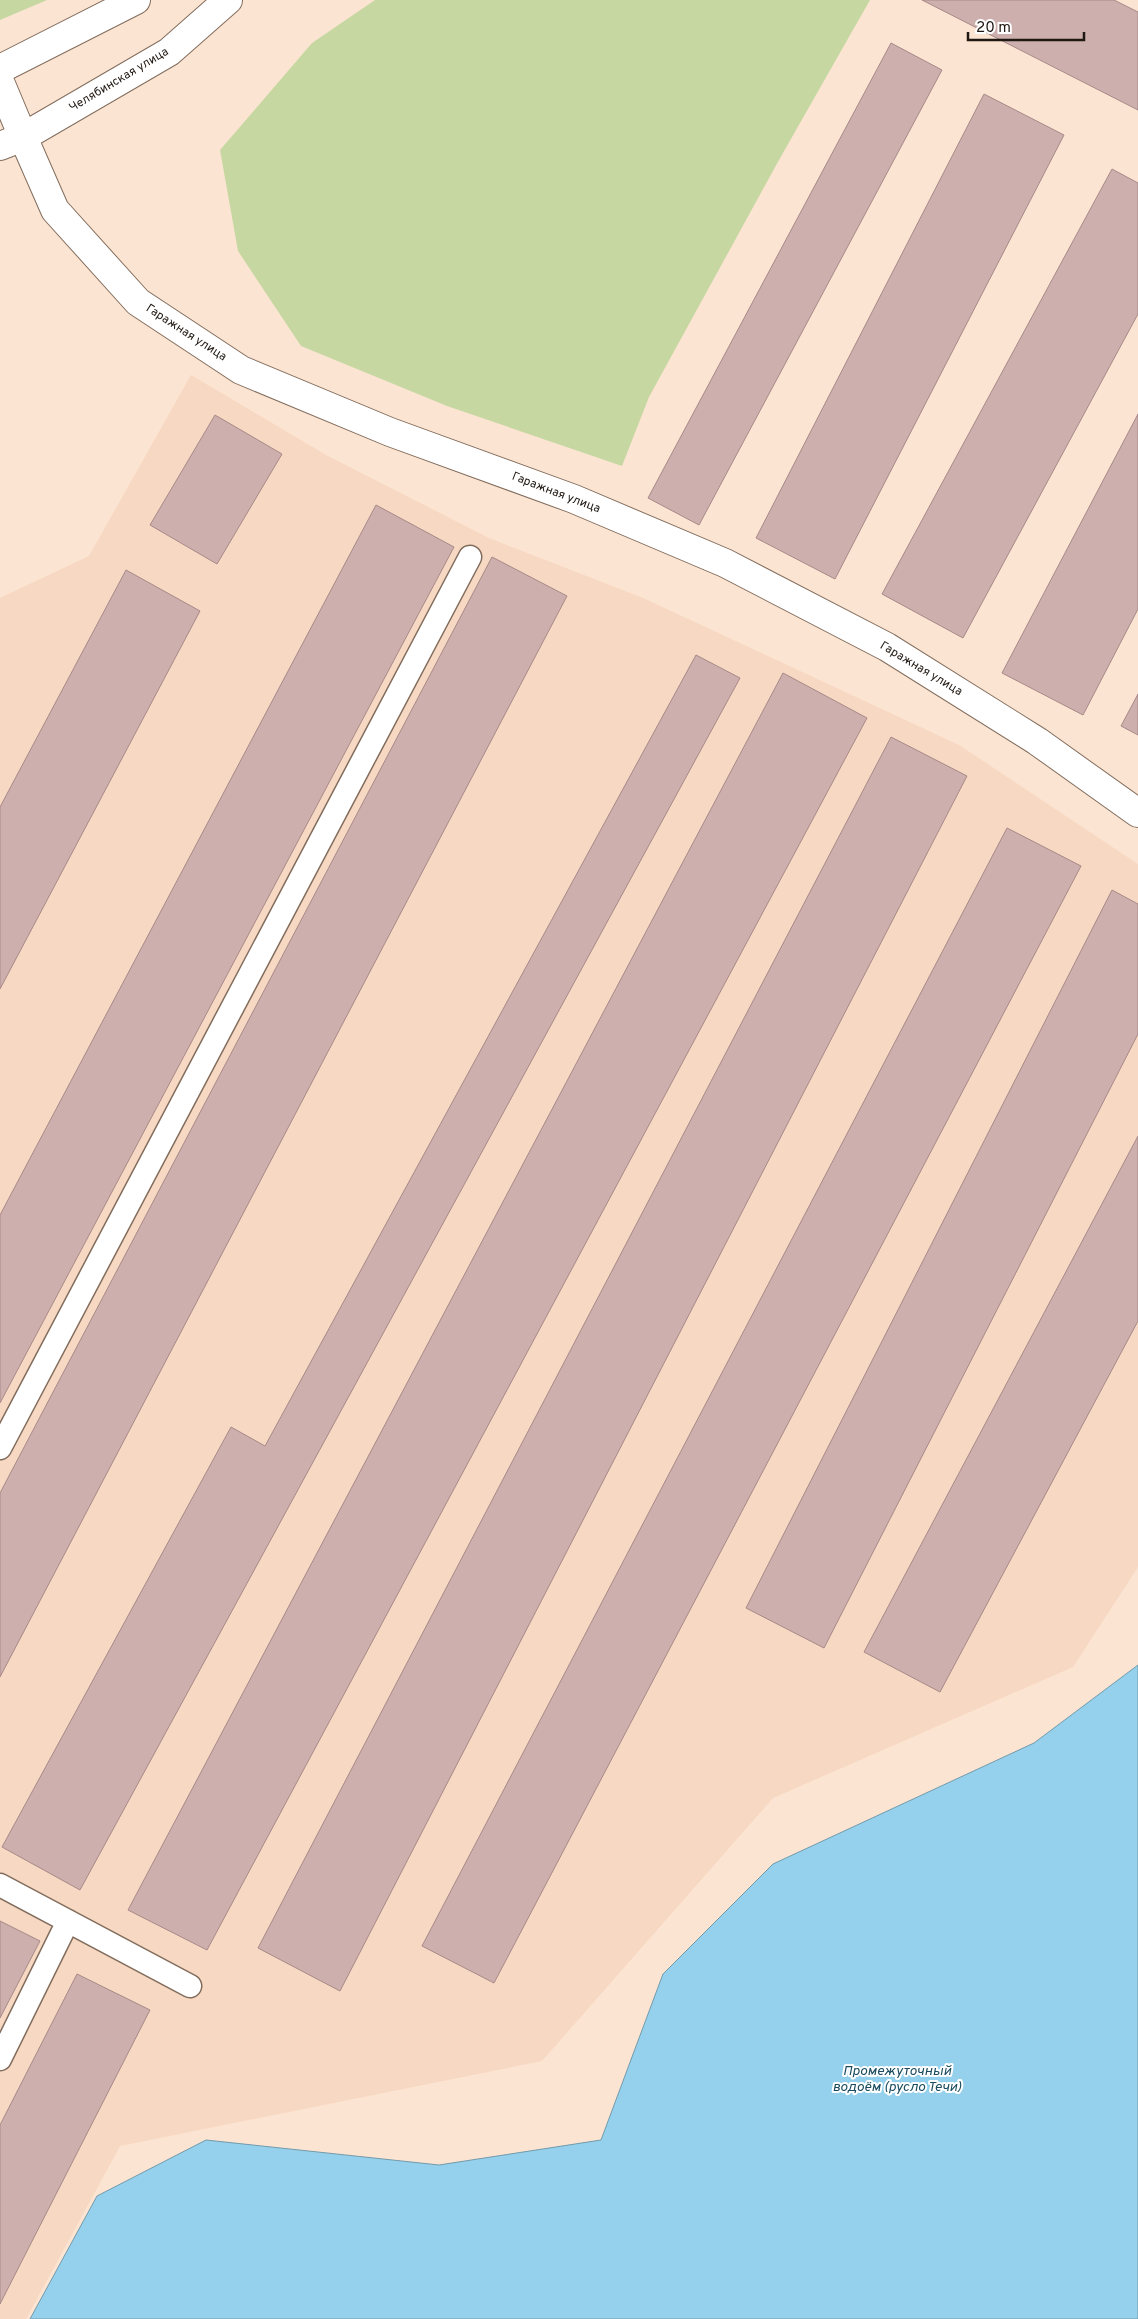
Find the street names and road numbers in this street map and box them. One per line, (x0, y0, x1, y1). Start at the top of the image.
street label: Челябинская улица (66, 44, 172, 116)
street label: Гаражная улица (142, 301, 230, 365)
street label: Гаражная улица (509, 469, 603, 517)
street label: Гаражная улица (877, 638, 965, 700)

